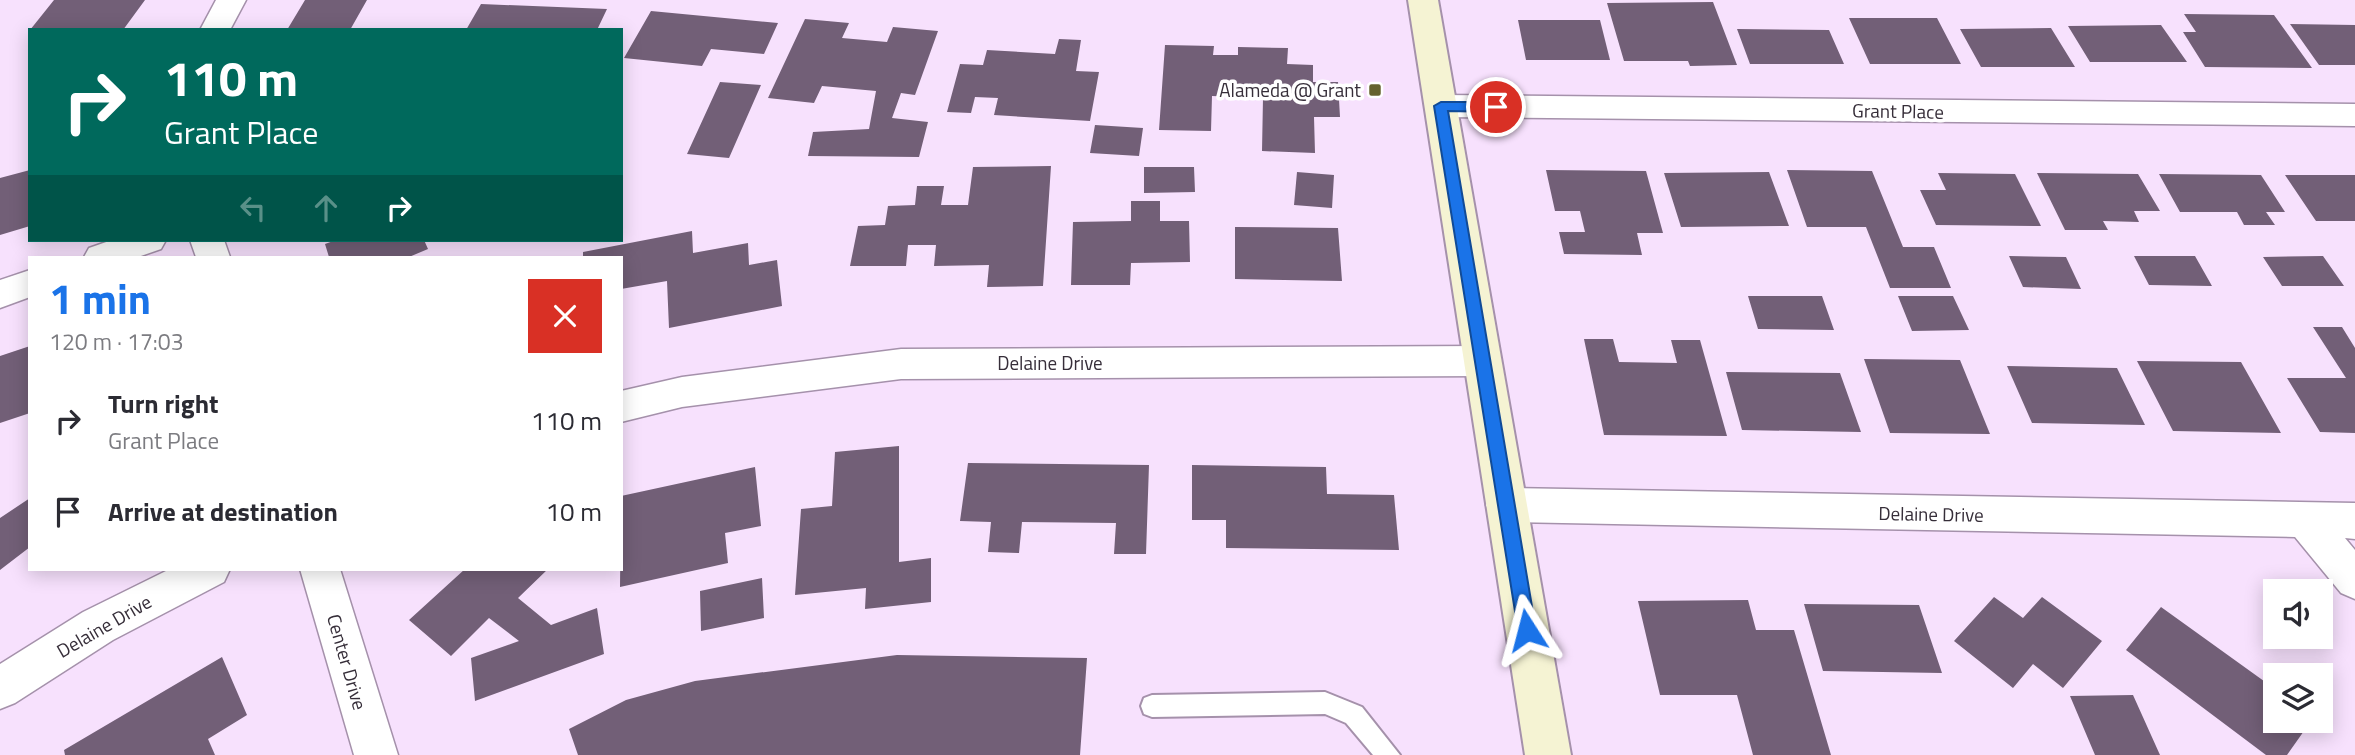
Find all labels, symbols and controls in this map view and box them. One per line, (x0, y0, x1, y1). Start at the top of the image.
text: 110 m (164, 40, 298, 115)
icon: right (49, 56, 140, 147)
place label: Alameda @ Grant (1219, 75, 1361, 104)
pin (1466, 77, 1526, 137)
marker: Alameda @ Grant (1367, 82, 1383, 98)
icon: arrive (1477, 88, 1515, 126)
street label: Grant Place (1852, 95, 1944, 126)
text: Grant Place (164, 108, 319, 156)
icon: left (234, 189, 272, 227)
icon: ahead (307, 189, 345, 227)
icon: right (380, 189, 418, 227)
text: 1 min (49, 266, 151, 330)
button: close (528, 279, 602, 353)
text: 120 m · 17:03 (49, 324, 184, 359)
street label: Delaine Drive (997, 348, 1103, 377)
text: Turn right (108, 384, 219, 423)
text: 110 m (531, 401, 602, 440)
icon: right (49, 402, 87, 440)
text: Grant Place (108, 423, 219, 458)
text: Arrive at destination (108, 492, 338, 531)
text: 10 m (545, 492, 602, 531)
icon: arrive (49, 493, 87, 531)
street label: Delaine Drive (1878, 498, 1984, 529)
map controls (2263, 579, 2333, 733)
button: sound (2263, 579, 2333, 649)
street label: Delaine Drive (51, 587, 157, 664)
position arrow (1490, 593, 1564, 667)
street label: Center Drive (320, 611, 375, 713)
button: layers (2263, 663, 2333, 733)

